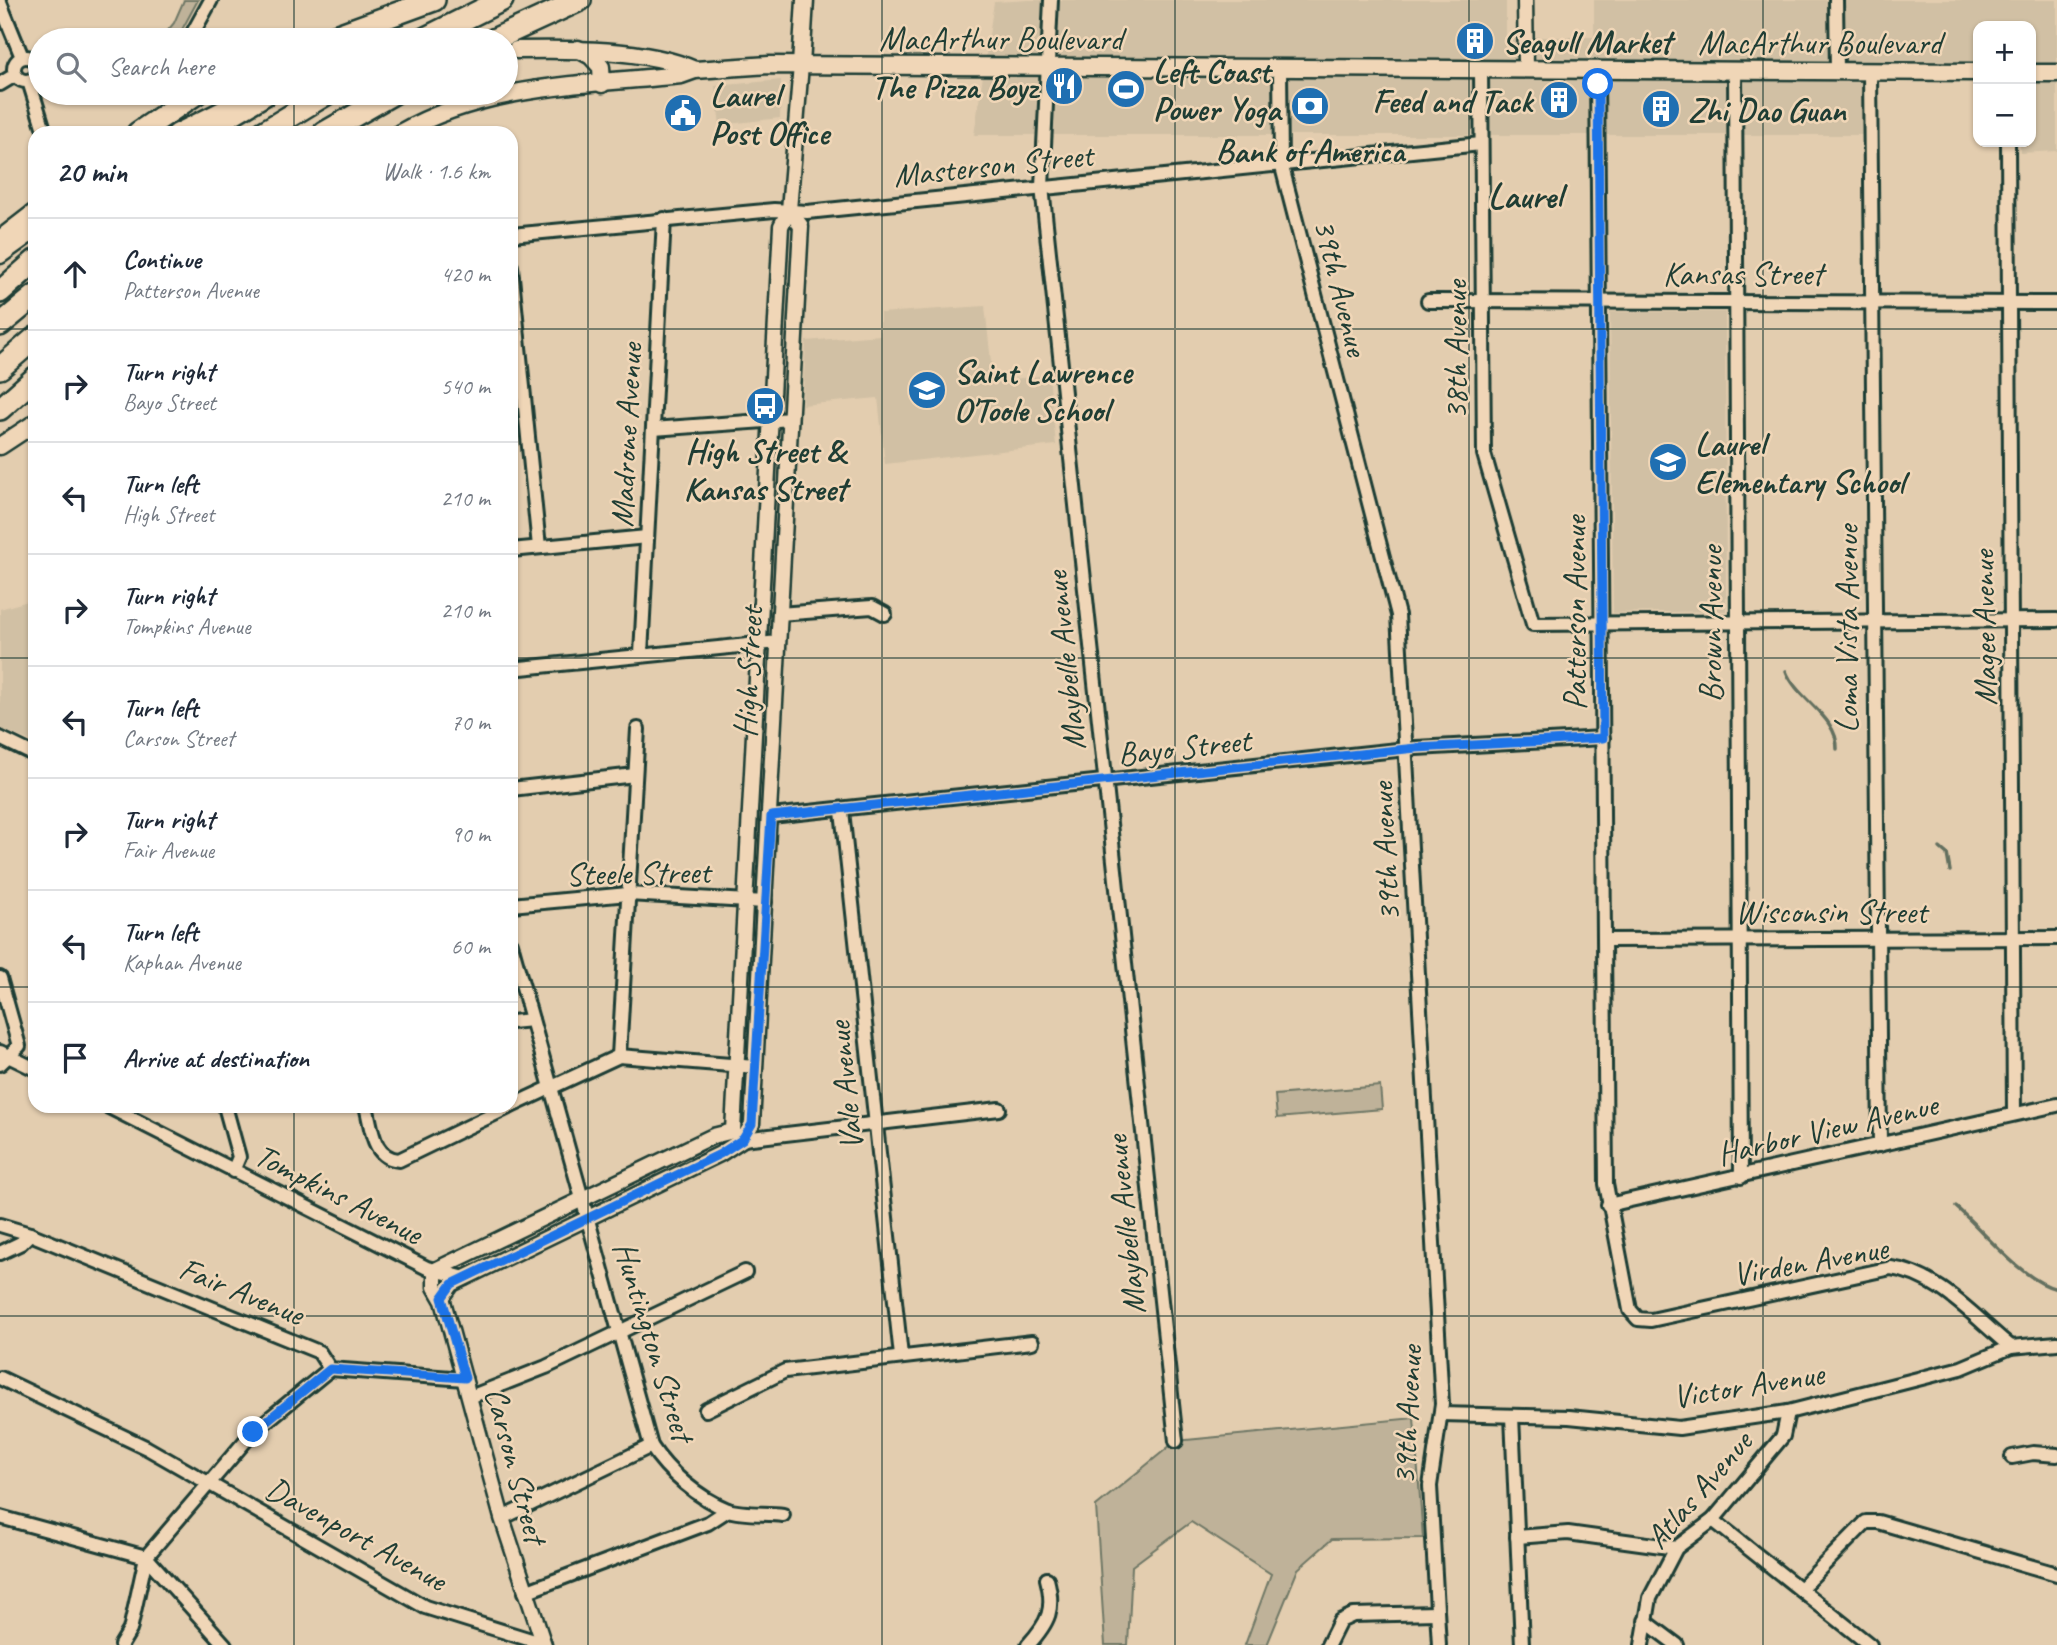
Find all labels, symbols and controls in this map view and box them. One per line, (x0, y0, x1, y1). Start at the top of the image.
street label: MacArthur Boulevard (879, 18, 1128, 60)
building icon: Seagull Market (1454, 20, 1496, 62)
place label: Seagull Market (1502, 21, 1676, 63)
map controls (1973, 21, 2036, 147)
button: + (1973, 21, 2036, 84)
street label: MacArthur Boulevard (1698, 22, 1947, 64)
search box (28, 28, 518, 105)
icon: search (52, 48, 90, 86)
text: Search here (108, 50, 214, 83)
place label: Left Coast Power Yoga (1153, 50, 1283, 130)
restaurant icon: The Pizza Boyz (1043, 65, 1085, 107)
place label: The Pizza Boyz (872, 66, 1041, 108)
sports icon: Left Coast Power Yoga (1105, 68, 1147, 110)
route start (1582, 68, 1613, 99)
place label: Laurel Post Office (710, 74, 832, 154)
building icon: Feed and Tack (1538, 79, 1580, 121)
place label: Feed and Tack (1372, 80, 1535, 122)
button: − (1973, 84, 2036, 147)
bank icon: Bank of America (1289, 85, 1331, 127)
building icon: Zhi Dao Guan (1640, 88, 1682, 130)
place label: Zhi Dao Guan (1688, 89, 1847, 131)
public building icon: Laurel Post Office (662, 92, 704, 134)
place label: Bank of America (1216, 130, 1407, 172)
street label: Masterson Street (891, 133, 1098, 196)
text: 20 min (56, 153, 127, 191)
text: Walk · 1.6 km (382, 157, 490, 186)
district label: Laurel (1488, 174, 1569, 219)
street label: 39th Avenue (1304, 214, 1379, 362)
text: Continue (123, 243, 201, 276)
street label: Kansas Street (1663, 253, 1827, 295)
icon: ahead (56, 255, 94, 293)
text: 420 m (441, 260, 490, 289)
text: Patterson Avenue (123, 276, 259, 305)
street label: 38th Avenue (1435, 278, 1477, 420)
street label: Madrone Avenue (600, 340, 652, 528)
place label: Saint Lawrence O'Toole School (954, 351, 1135, 431)
text: Turn right (123, 355, 214, 388)
icon: right (56, 367, 94, 405)
school or university icon: Saint Lawrence O'Toole School (906, 369, 948, 411)
text: 540 m (441, 372, 490, 401)
bus stop icon: High Street & Kansas Street (744, 385, 786, 427)
text: Bayo Street (123, 388, 216, 417)
place label: Laurel Elementary School (1695, 423, 1911, 503)
place label: High Street & Kansas Street (684, 430, 851, 510)
school or university icon: Laurel Elementary School (1647, 441, 1689, 483)
text: Turn left (123, 467, 198, 500)
icon: left (56, 479, 94, 517)
text: 210 m (441, 484, 490, 513)
text: High Street (123, 500, 214, 529)
street label: Patterson Avenue (1554, 513, 1596, 710)
street label: Loma Vista Avenue (1826, 523, 1868, 733)
street label: Brown Avenue (1690, 544, 1732, 702)
street label: Magee Avenue (1962, 548, 2006, 706)
street label: Maybelle Avenue (1034, 567, 1095, 752)
text: Turn right (123, 579, 214, 612)
icon: right (56, 591, 94, 629)
text: 210 m (441, 596, 490, 625)
street label: High Street (724, 602, 773, 739)
text: Tompkins Avenue (123, 612, 250, 641)
text: Turn left (123, 691, 198, 724)
icon: left (56, 703, 94, 741)
text: 70 m (451, 708, 490, 737)
street label: Bayo Street (1116, 719, 1256, 775)
text: Carson Street (123, 724, 234, 753)
street label: 39th Avenue (1360, 779, 1410, 923)
text: Turn right (123, 803, 214, 836)
icon: right (56, 815, 94, 853)
text: 90 m (451, 820, 490, 849)
text: Fair Avenue (123, 836, 214, 865)
street label: Steele Street (565, 851, 714, 895)
street label: Wisconsin Street (1735, 891, 1930, 933)
text: Turn left (123, 915, 198, 948)
icon: left (56, 927, 94, 965)
text: 60 m (451, 932, 490, 961)
text: Kaphan Avenue (123, 948, 241, 977)
street label: Vale Avenue (817, 1017, 873, 1152)
icon: arrive (56, 1039, 94, 1077)
text: Arrive at destination (123, 1042, 309, 1075)
street label: Harbor View Avenue (1713, 1083, 1944, 1175)
street label: Maybelle Avenue (1094, 1131, 1155, 1316)
street label: Tompkins Avenue (248, 1134, 432, 1255)
street label: Virden Avenue (1729, 1226, 1893, 1295)
street label: Huntington Street (604, 1236, 706, 1450)
street label: Fair Avenue (173, 1247, 312, 1336)
street label: 39th Avenue (1382, 1342, 1432, 1486)
street label: Victor Avenue (1670, 1352, 1829, 1418)
street label: Carson Street (475, 1383, 558, 1552)
route end (237, 1416, 268, 1447)
street label: Atlas Avenue (1636, 1420, 1763, 1557)
street label: Davenport Avenue (259, 1467, 456, 1602)

